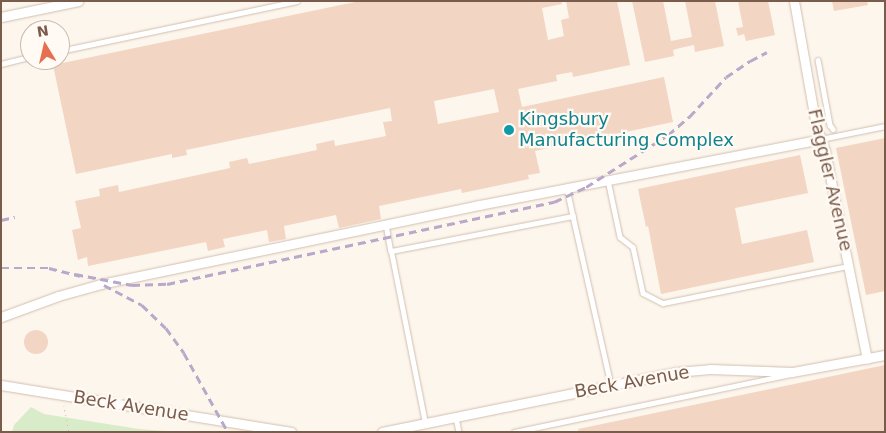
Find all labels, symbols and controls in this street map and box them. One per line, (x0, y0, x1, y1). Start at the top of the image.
north arrow (20, 20, 70, 70)
text: N (36, 22, 50, 40)
street label: Flaggler Avenue (803, 107, 857, 253)
place label: Kingsbury Manufacturing Complex (519, 109, 734, 152)
marker: Kingsbury Manufacturing Complex (503, 124, 515, 136)
street label: Beck Avenue (573, 361, 691, 403)
street label: Beck Avenue (72, 386, 190, 426)

